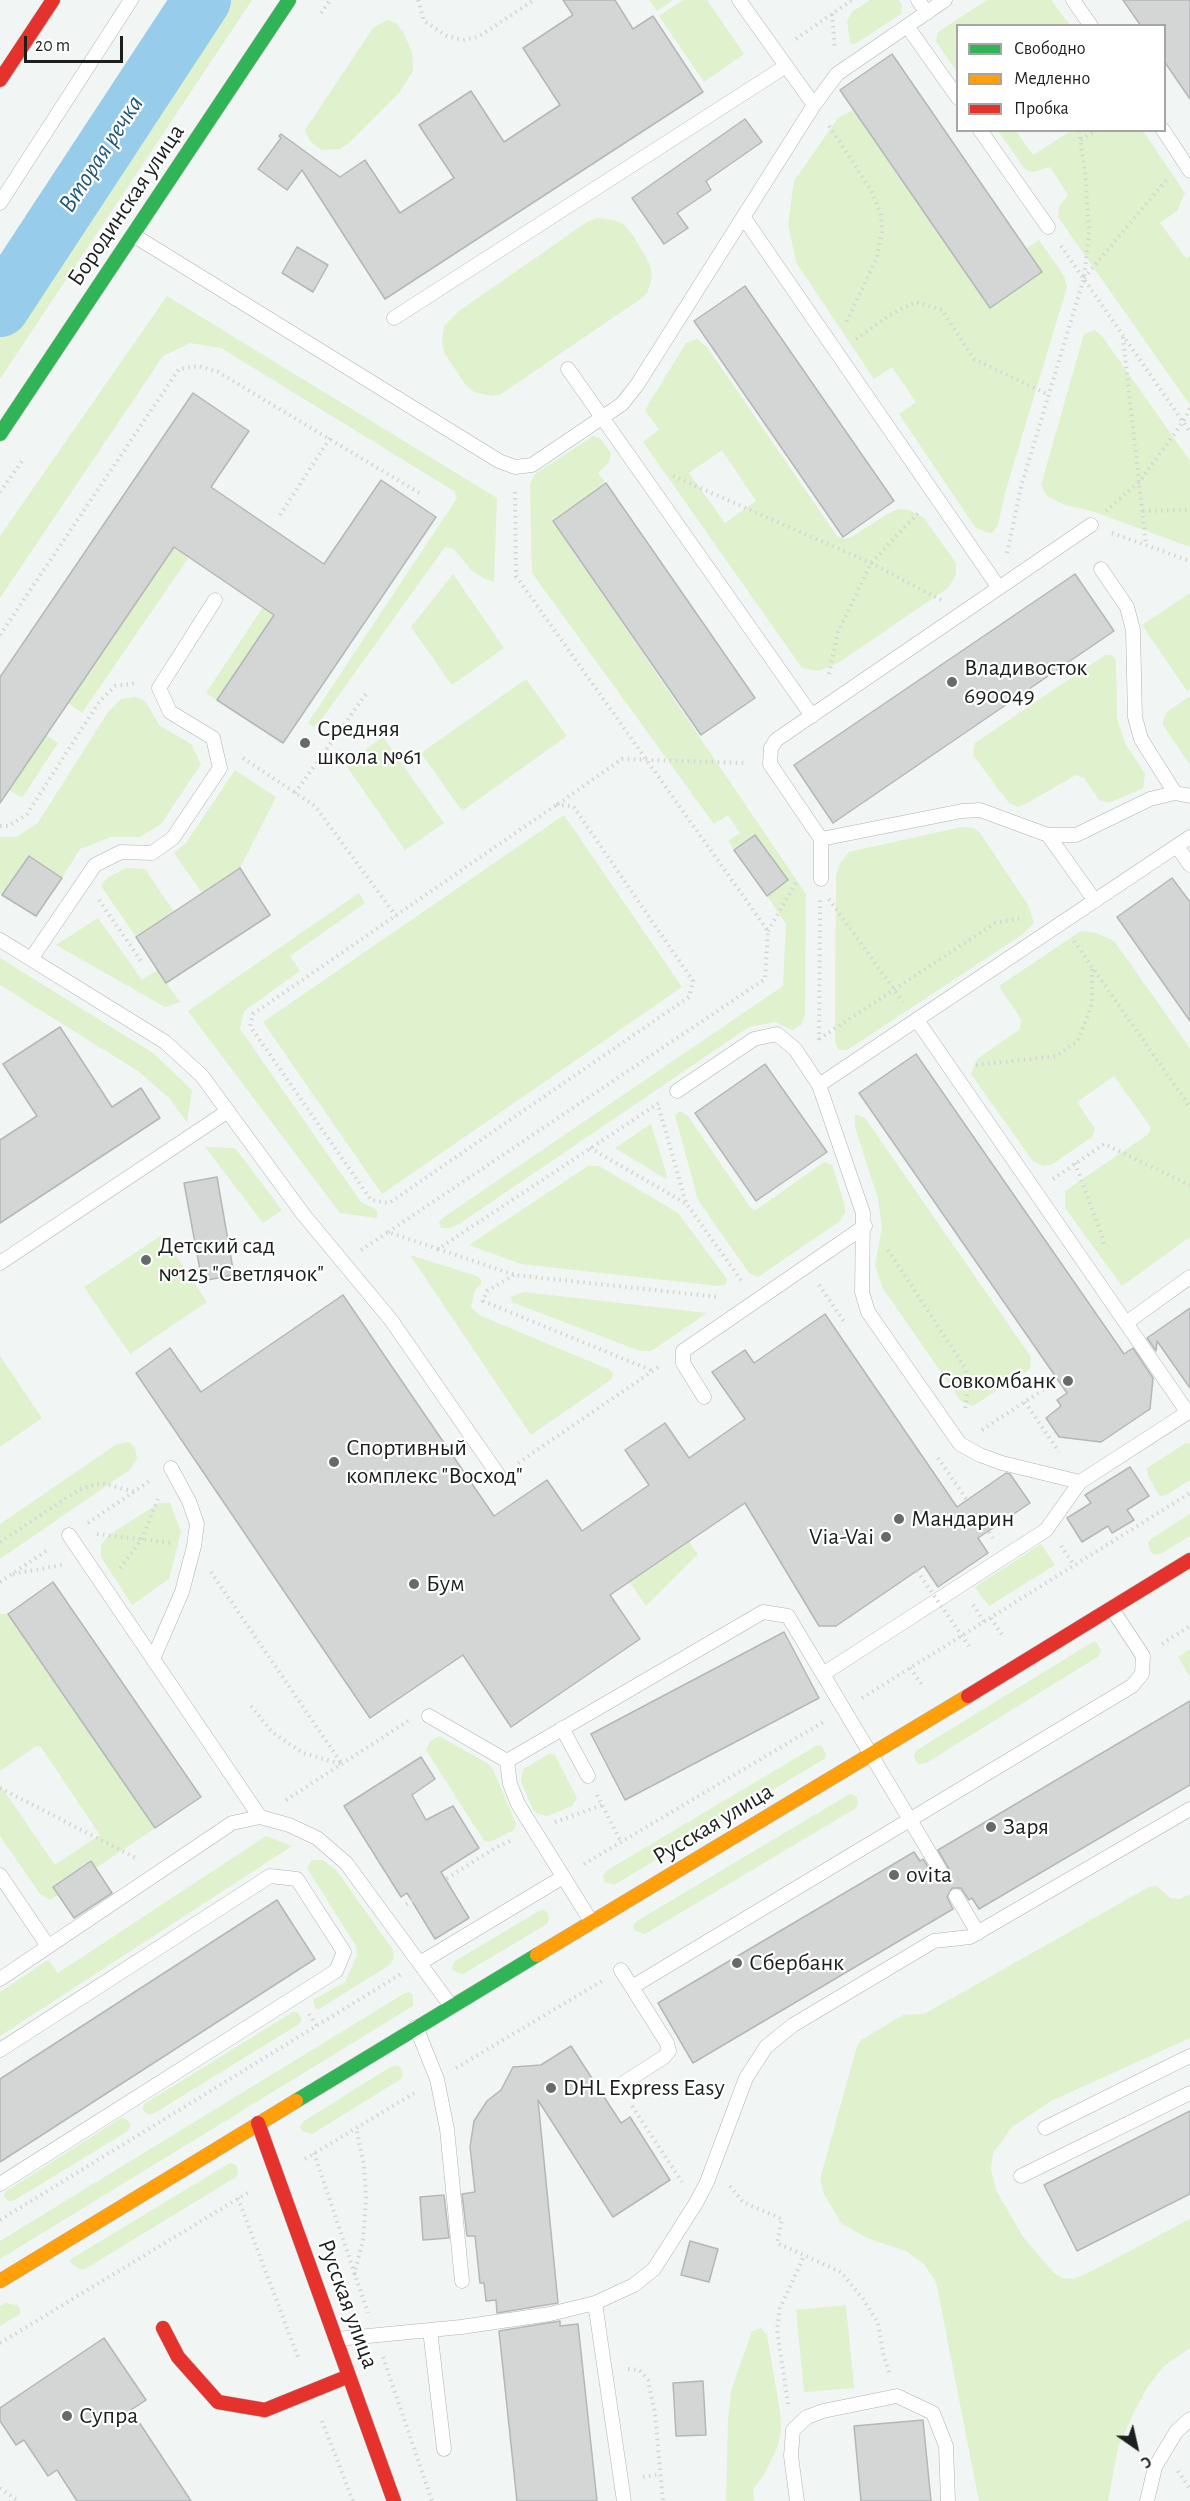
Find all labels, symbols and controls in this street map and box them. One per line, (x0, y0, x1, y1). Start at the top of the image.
scale bar (27, 24, 126, 62)
legend (956, 24, 1166, 132)
text: 20 m (35, 37, 70, 55)
text: Свободно (1014, 40, 1086, 58)
text: Медленно (1014, 70, 1090, 88)
water label: Вторая речка (52, 90, 150, 218)
text: Пробка (1014, 100, 1069, 118)
street label: Бородинская улица (61, 119, 191, 291)
place label: Владивосток 690049 (964, 654, 1087, 710)
marker: Владивосток 690049 (945, 675, 959, 689)
place label: Средняя школа №61 (317, 715, 422, 771)
marker: Средняя школа №61 (298, 736, 312, 750)
place label: Детский сад №125 "Светлячок" (158, 1232, 324, 1288)
marker: Детский сад №125 "Светлячок" (139, 1253, 153, 1267)
place label: Совкомбанк (938, 1367, 1056, 1395)
marker: Совкомбанк (1061, 1374, 1075, 1388)
place label: Спортивный комплекс "Восход" (346, 1434, 523, 1490)
marker: Спортивный комплекс "Восход" (327, 1455, 341, 1469)
place label: Мандарин (911, 1505, 1014, 1533)
marker: Мандарин (892, 1512, 906, 1526)
place label: Via-Vai (809, 1523, 874, 1551)
marker: Via-Vai (879, 1530, 893, 1544)
place label: Бум (426, 1570, 465, 1598)
marker: Бум (407, 1577, 421, 1591)
street label: Русская улица (648, 1777, 778, 1871)
place label: Заря (1003, 1813, 1049, 1841)
marker: Заря (984, 1820, 998, 1834)
place label: ovita (906, 1861, 952, 1889)
marker: ovita (887, 1868, 901, 1882)
place label: Сбербанк (749, 1949, 844, 1977)
marker: Сбербанк (730, 1956, 744, 1970)
place label: DHL Express Easy (563, 2074, 725, 2102)
marker: DHL Express Easy (544, 2081, 558, 2095)
street label: Русская улица (311, 2235, 385, 2373)
place label: Супра (79, 2402, 138, 2430)
marker: Супра (60, 2409, 74, 2423)
north arrow (1106, 2417, 1166, 2477)
text: С (1138, 2453, 1154, 2471)

